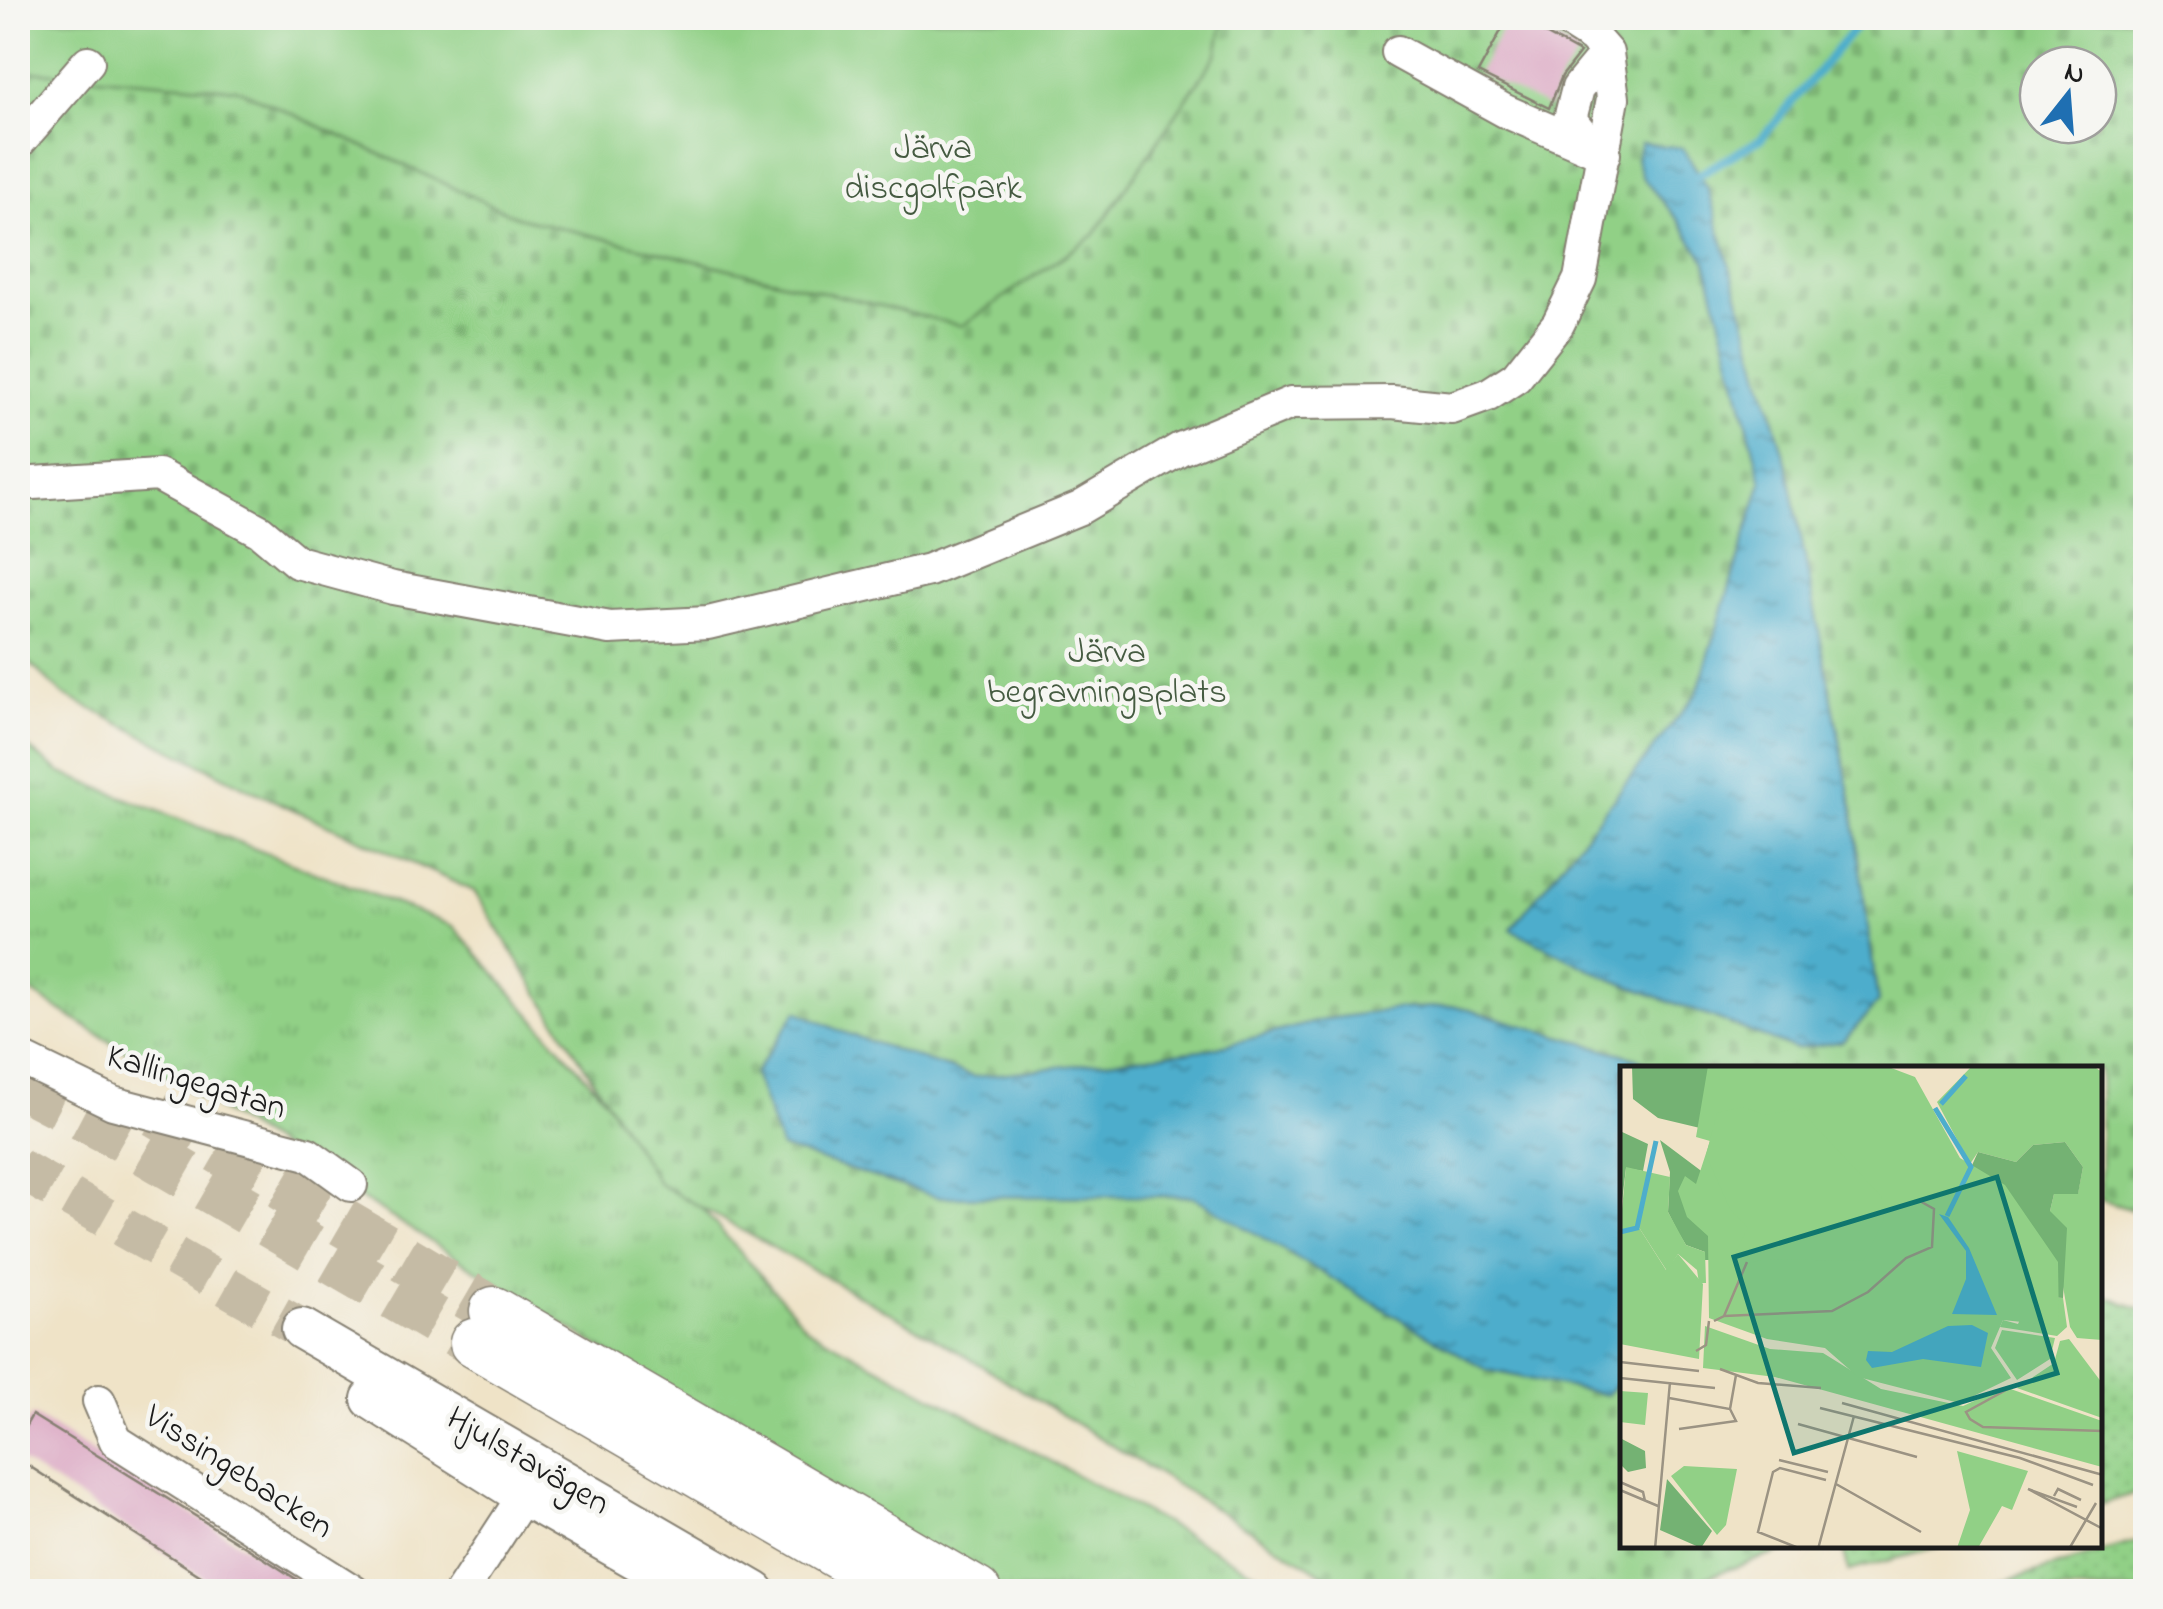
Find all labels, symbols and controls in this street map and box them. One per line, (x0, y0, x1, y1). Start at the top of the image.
north arrow (2018, 45, 2118, 145)
text: N (2059, 52, 2089, 97)
park label: Järva discgolfpark (844, 124, 1022, 215)
park label: Järva begravningsplats (987, 628, 1227, 719)
street label: Kallingegatan (100, 1032, 292, 1135)
inset map (1620, 1066, 2103, 1549)
street label: Vissingebacken (133, 1392, 343, 1553)
street label: Hjulstavägen (436, 1395, 619, 1529)

